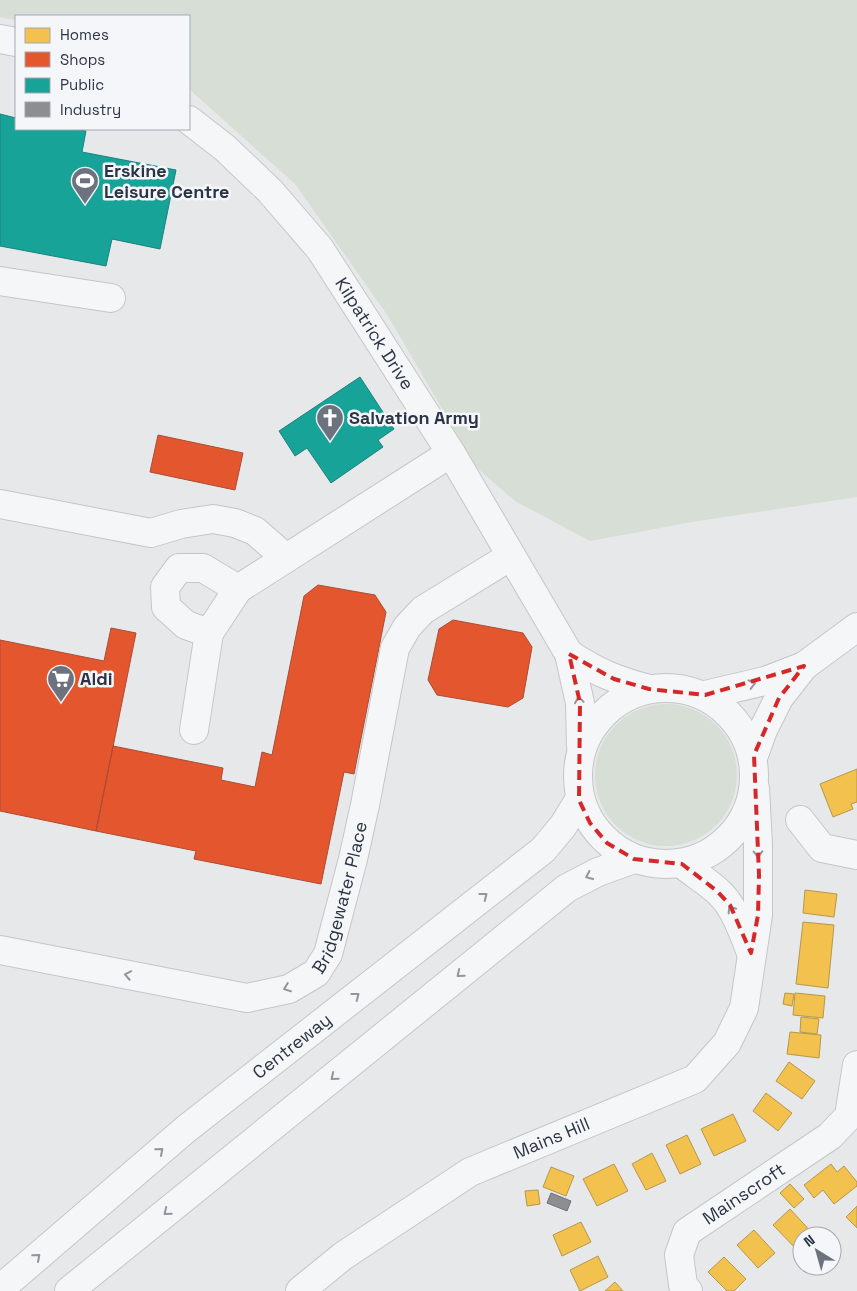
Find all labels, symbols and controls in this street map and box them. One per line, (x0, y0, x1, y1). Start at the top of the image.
legend (15, 15, 190, 130)
text: Homes (60, 25, 109, 44)
text: Shops (60, 50, 105, 69)
text: Public (60, 75, 104, 94)
text: Industry (60, 100, 121, 119)
place label: Erskine Leisure Centre (104, 159, 229, 203)
sports icon: Erskine Leisure Centre (70, 166, 100, 205)
street label: Kilpatrick Drive (330, 273, 419, 394)
church icon: Salvation Army (315, 403, 345, 442)
place label: Salvation Army (349, 406, 479, 429)
supermarket icon: Aldi (46, 664, 76, 703)
place label: Aldi (80, 667, 112, 690)
one-way arrow (748, 679, 757, 690)
one-way arrow (574, 695, 584, 704)
street label: Bridgewater Place (307, 819, 372, 978)
one-way arrow (753, 850, 763, 858)
one-way arrow (585, 870, 594, 881)
one-way arrow (478, 893, 487, 901)
one-way arrow (728, 905, 737, 915)
one-way arrow (457, 969, 466, 977)
one-way arrow (124, 970, 132, 981)
one-way arrow (283, 982, 292, 993)
one-way arrow (350, 993, 360, 1002)
street label: Centreway (248, 1008, 336, 1084)
one-way arrow (330, 1071, 339, 1080)
street label: Mains Hill (510, 1112, 593, 1164)
one-way arrow (155, 1148, 164, 1157)
street label: Mainscroft (698, 1157, 789, 1229)
one-way arrow (163, 1207, 172, 1216)
north arrow (792, 1226, 842, 1276)
text: N (800, 1231, 818, 1251)
one-way arrow (31, 1254, 40, 1263)

